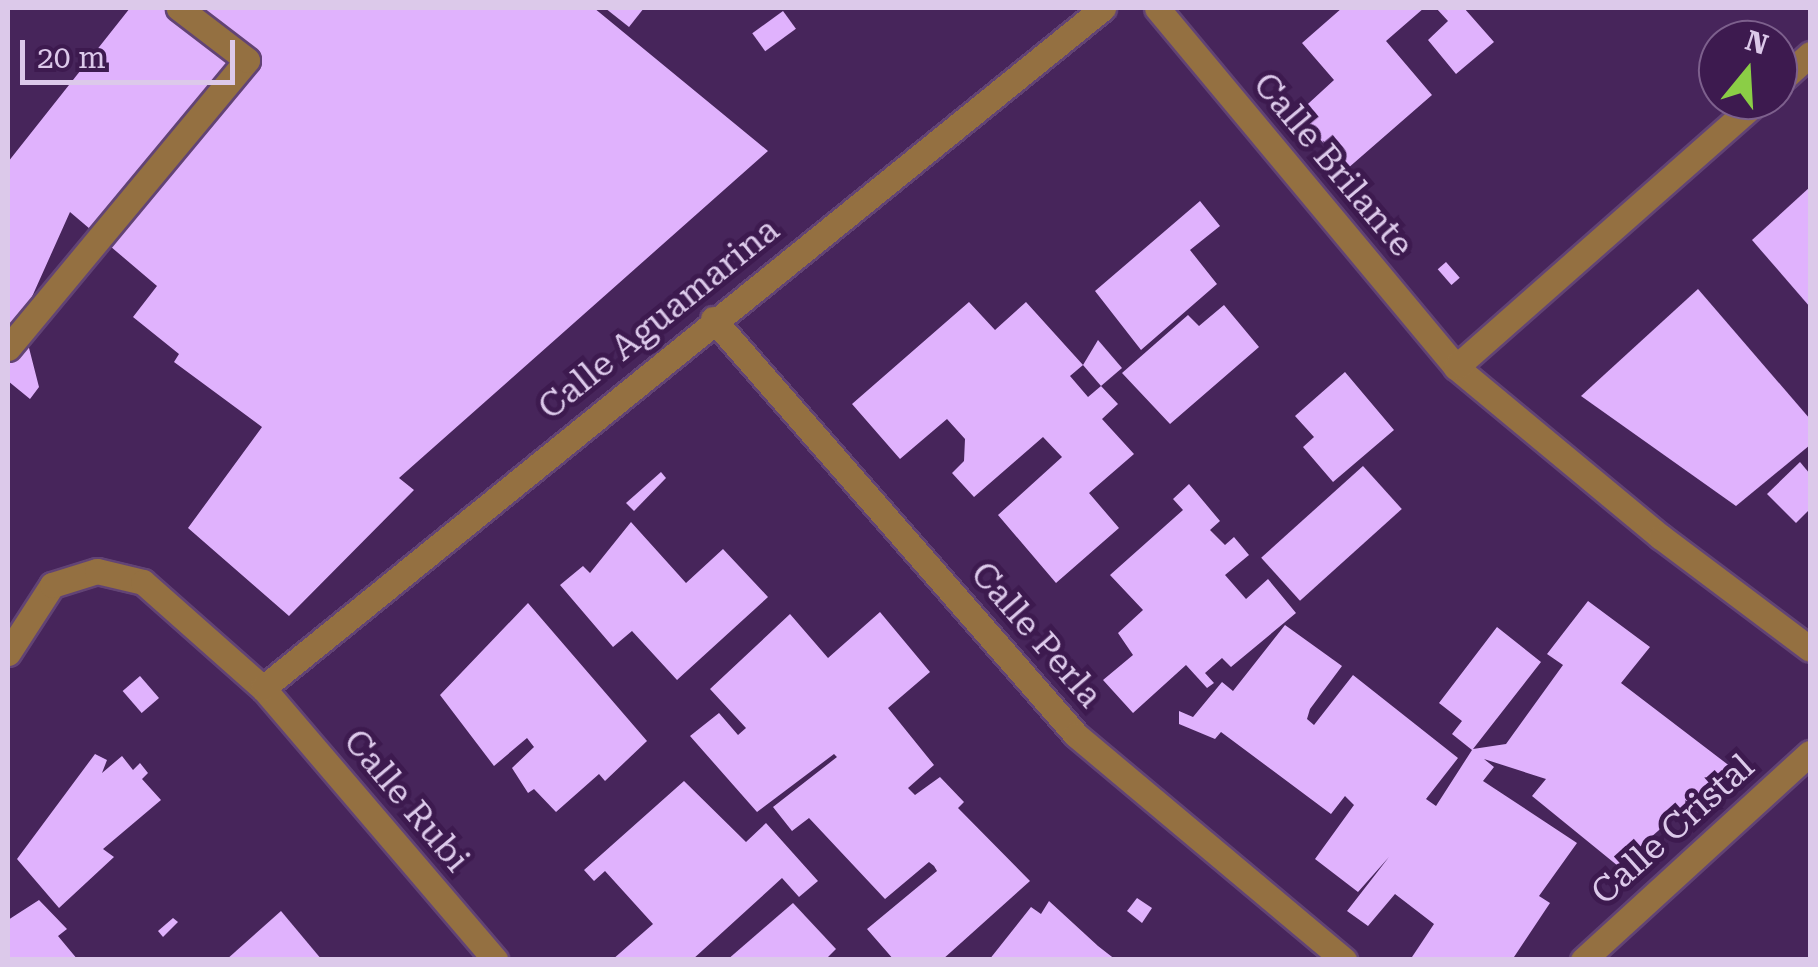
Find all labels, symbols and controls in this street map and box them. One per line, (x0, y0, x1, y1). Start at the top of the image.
scale bar (25, 20, 240, 82)
north arrow (1698, 20, 1798, 120)
text: N (1741, 24, 1772, 62)
text: 20 m (37, 40, 106, 75)
street label: Calle Brilante (1244, 65, 1422, 265)
street label: Calle Aguamarina (530, 209, 788, 429)
street label: Calle Perla (961, 554, 1111, 716)
street label: Calle Rubi (334, 721, 478, 881)
street label: Calle Cristal (1583, 746, 1763, 914)

